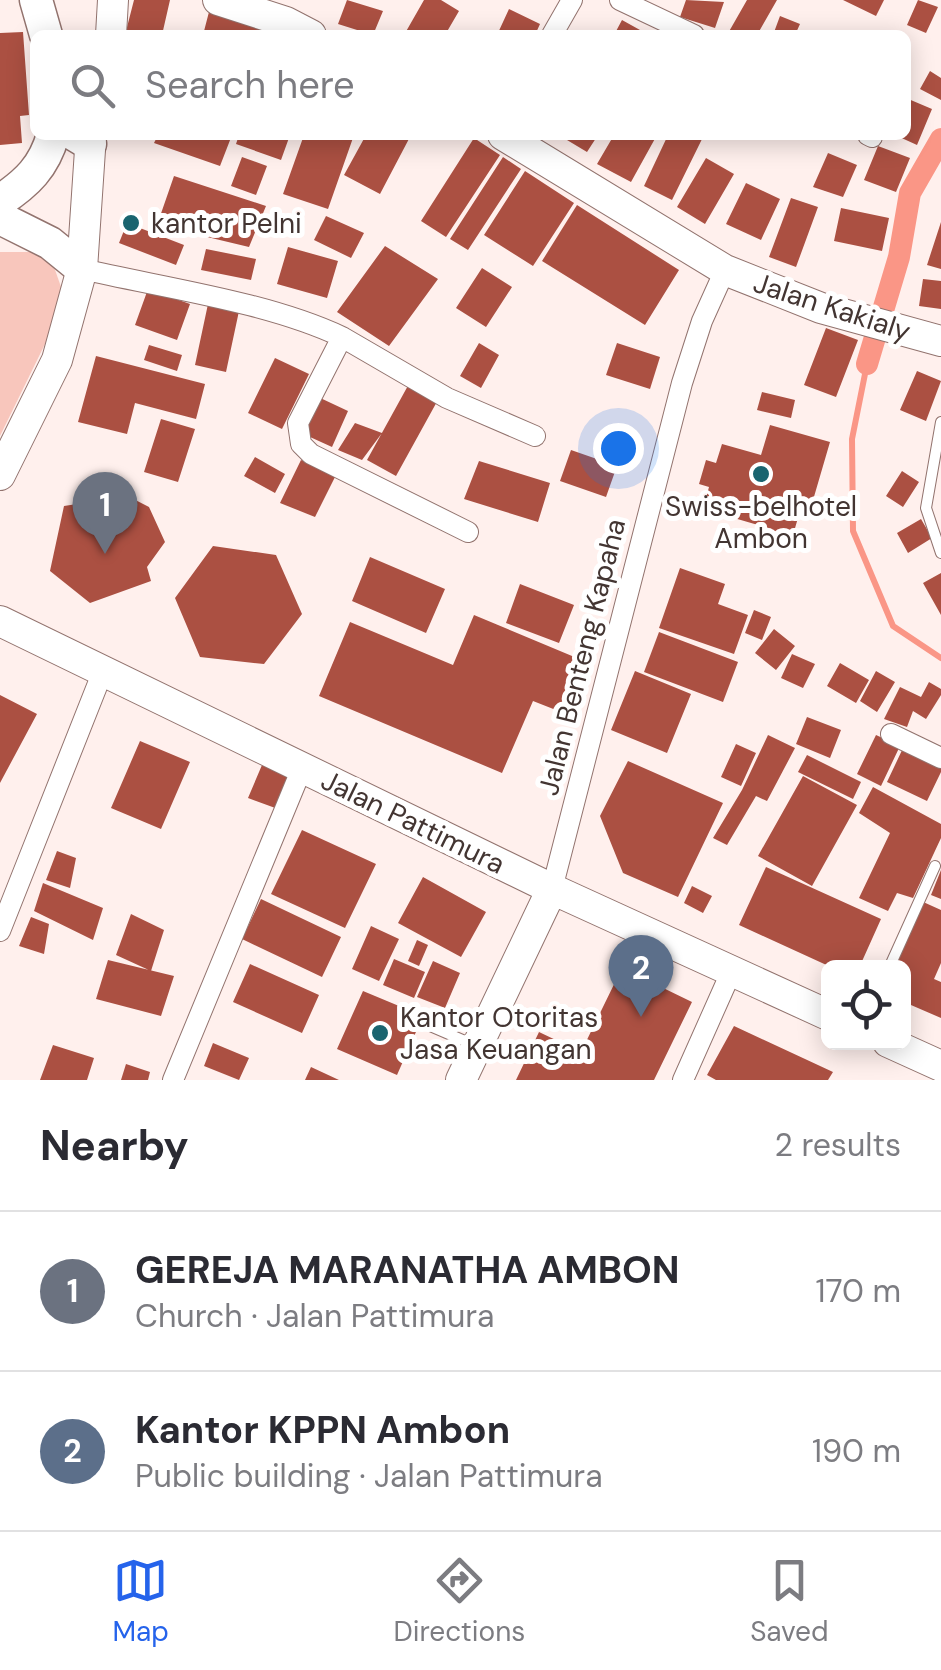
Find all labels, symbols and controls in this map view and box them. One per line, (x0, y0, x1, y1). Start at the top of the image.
search box (30, 30, 911, 140)
icon: search (65, 58, 120, 113)
text: Search here (145, 60, 355, 110)
place label: kantor Pelni (151, 205, 302, 242)
marker: kantor Pelni (120, 212, 142, 234)
street label: Jalan Kakialy (749, 264, 915, 350)
your location (593, 423, 644, 474)
marker: Swiss-belhotel Ambon (750, 463, 772, 485)
pin: 1 (72, 472, 138, 554)
place label: Swiss-belhotel Ambon (665, 488, 857, 557)
street label: Jalan Benteng Kapaha (530, 515, 634, 799)
street label: Jalan Pattimura (315, 762, 511, 882)
pin: 2 (608, 934, 674, 1017)
map controls (821, 960, 911, 1050)
button: locate (821, 960, 911, 1050)
place label: Kantor Otoritas Jasa Keuangan (400, 999, 598, 1068)
marker: Kantor Otoritas Jasa Keuangan (369, 1022, 391, 1044)
text: Nearby (40, 1118, 189, 1173)
text: 2 results (775, 1124, 901, 1166)
text: GEREJA MARANATHA AMBON (135, 1245, 680, 1295)
text: 1 (67, 1270, 78, 1312)
text: 170 m (815, 1270, 901, 1312)
text: Church · Jalan Pattimura (135, 1295, 495, 1337)
text: Kantor KPPN Ambon (135, 1405, 510, 1455)
text: 2 (63, 1430, 82, 1472)
text: 190 m (812, 1430, 901, 1472)
text: Public building · Jalan Pattimura (135, 1455, 603, 1497)
tab: Map (112, 1553, 169, 1650)
tab: Directions (394, 1553, 525, 1650)
tab: Saved (750, 1553, 829, 1650)

